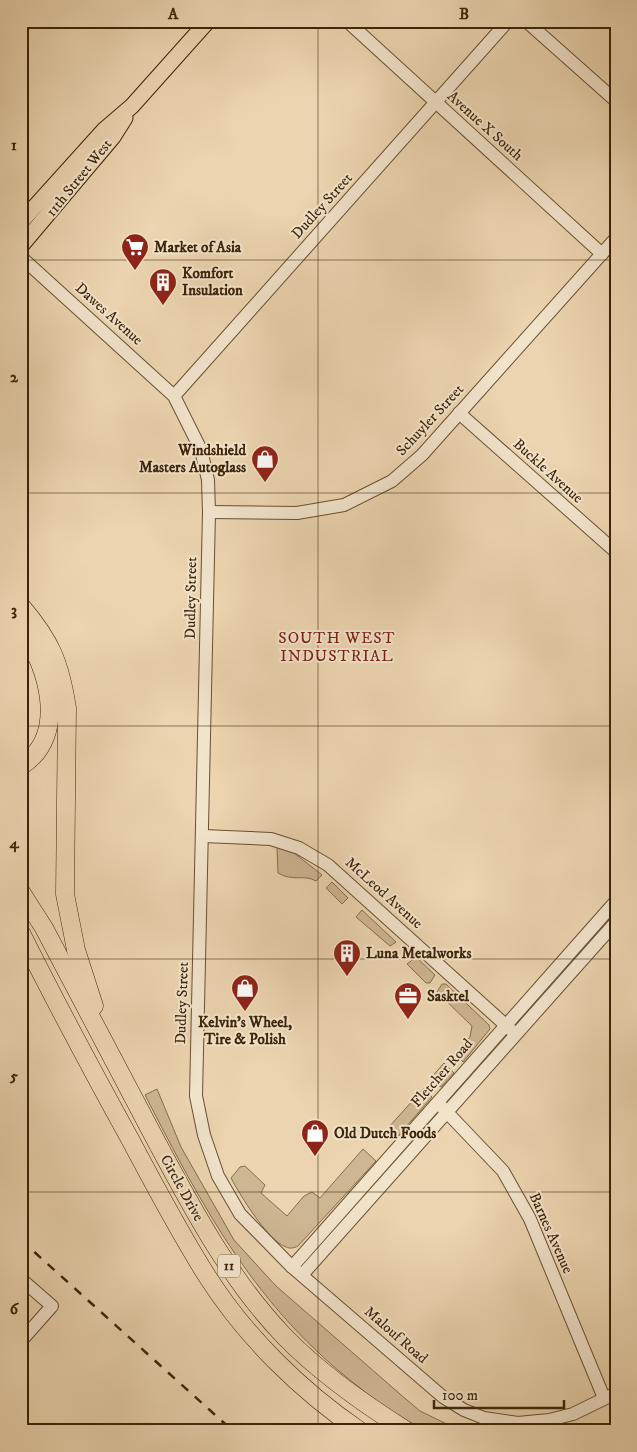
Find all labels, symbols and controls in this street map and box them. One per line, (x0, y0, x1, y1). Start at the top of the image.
text: A (167, 4, 179, 24)
text: B (459, 4, 469, 24)
street label: Avenue X South (443, 87, 527, 165)
text: 1 (11, 135, 17, 155)
street label: 11th Street West (42, 135, 116, 221)
street label: Dudley Street (287, 169, 357, 243)
supermarket icon: Market of Asia (120, 232, 150, 271)
place label: Market of Asia (154, 238, 242, 257)
place label: Komfort Insulation (182, 264, 243, 300)
building icon: Komfort Insulation (148, 267, 178, 306)
street label: Dawes Avenue (71, 279, 147, 349)
text: 2 (10, 367, 19, 387)
street label: Schuyler Street (392, 380, 468, 460)
street label: Buckle Avenue (509, 435, 587, 507)
place label: Windshield Masters Autoglass (139, 441, 247, 477)
shop icon: Windshield Masters Autoglass (250, 444, 280, 483)
street label: Dudley Street (181, 556, 201, 639)
text: 3 (11, 600, 17, 620)
district label: SOUTH WEST INDUSTRIAL (278, 628, 396, 666)
text: 4 (8, 833, 19, 853)
street label: McLeod Avenue (341, 853, 427, 933)
building icon: Luna Metalworks (332, 938, 362, 977)
place label: Luna Metalworks (366, 944, 472, 963)
street label: Dudley Street (171, 961, 193, 1045)
shop icon: Kelvin's Wheel, Tire & Polish (230, 973, 260, 1012)
office icon: Sasktel (393, 981, 423, 1020)
place label: Sasktel (427, 987, 470, 1006)
place label: Kelvin's Wheel, Tire & Polish (198, 1013, 292, 1049)
street label: Fletcher Road (407, 1034, 477, 1111)
text: 5 (9, 1066, 18, 1086)
shop icon: Old Dutch Foods (300, 1118, 330, 1157)
place label: Old Dutch Foods (334, 1124, 436, 1143)
street label: Circle Drive (156, 1151, 208, 1225)
street label: Barnes Avenue (525, 1189, 577, 1277)
road number: 11 (218, 1254, 240, 1278)
text: 6 (10, 1299, 20, 1319)
street label: Malouf Road (360, 1302, 432, 1368)
scale bar (434, 1377, 564, 1409)
text: 100 m (442, 1386, 478, 1405)

